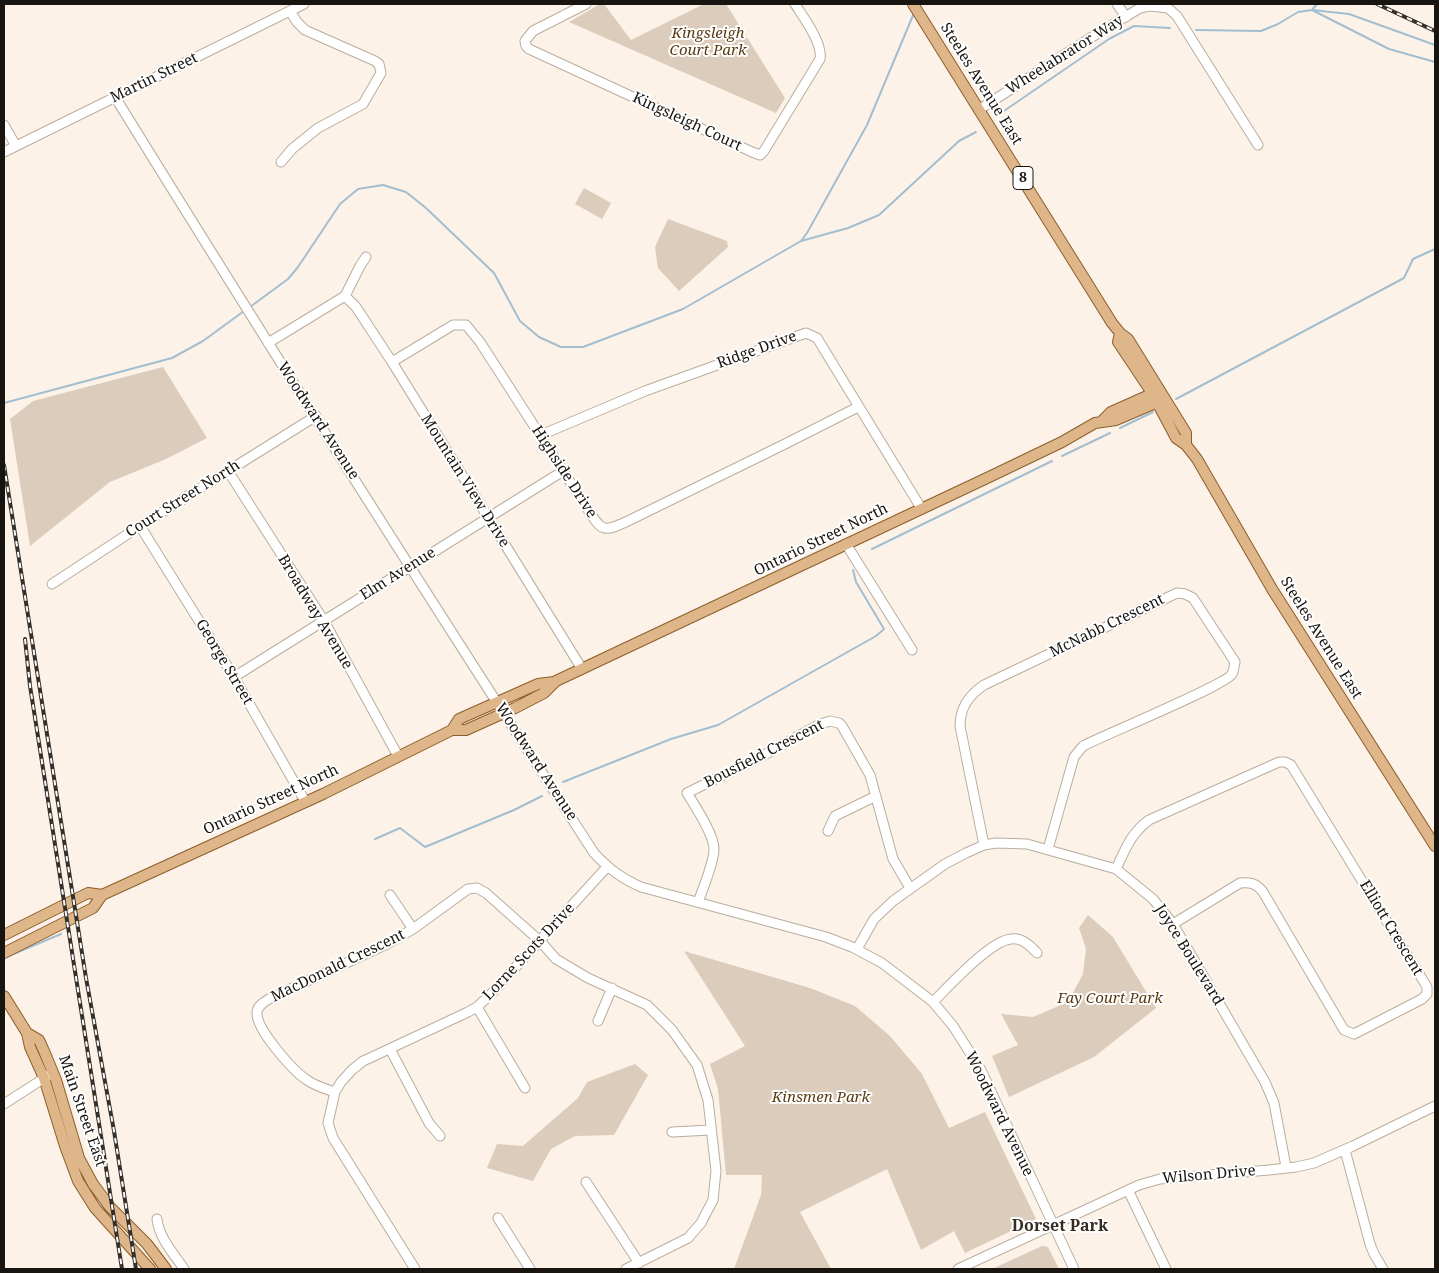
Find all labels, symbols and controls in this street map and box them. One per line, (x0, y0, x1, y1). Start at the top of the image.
street label: Wheelabrator Way (1003, 12, 1127, 98)
street label: Steeles Avenue East (936, 20, 1026, 148)
park label: Kingsleigh Court Park (670, 25, 746, 60)
street label: Martin Street (107, 49, 201, 107)
street label: Kingsleigh Court (629, 89, 745, 155)
road number: 8 (1013, 167, 1033, 190)
street label: Ridge Drive (715, 327, 799, 373)
street label: Woodward Avenue (273, 359, 363, 483)
street label: Mountain View Drive (417, 411, 513, 551)
street label: Highside Drive (527, 422, 601, 522)
street label: Court Street North (123, 457, 243, 541)
street label: Ontario Street North (751, 500, 891, 580)
street label: Elm Avenue (357, 544, 439, 604)
street label: Broadway Avenue (274, 552, 356, 672)
street label: Steeles Avenue East (1276, 574, 1366, 702)
street label: McNabb Crescent (1047, 590, 1167, 662)
street label: George Street (191, 616, 257, 708)
street label: Woodward Avenue (491, 700, 581, 824)
street label: Bousfield Crescent (701, 716, 827, 792)
street label: Ontario Street North (201, 761, 341, 839)
street label: Elliott Crescent (1355, 877, 1427, 979)
street label: Lorne Scots Drive (479, 900, 579, 1004)
street label: Joyce Boulevard (1151, 901, 1227, 1009)
street label: MacDonald Crescent (268, 926, 408, 1006)
park label: Fay Court Park (1057, 990, 1163, 1008)
street label: Woodward Avenue (961, 1049, 1037, 1179)
street label: Main Street East (55, 1053, 109, 1169)
park label: Kinsmen Park (772, 1089, 870, 1107)
street label: Wilson Drive (1162, 1162, 1256, 1188)
district label: Dorset Park (1012, 1216, 1108, 1236)

